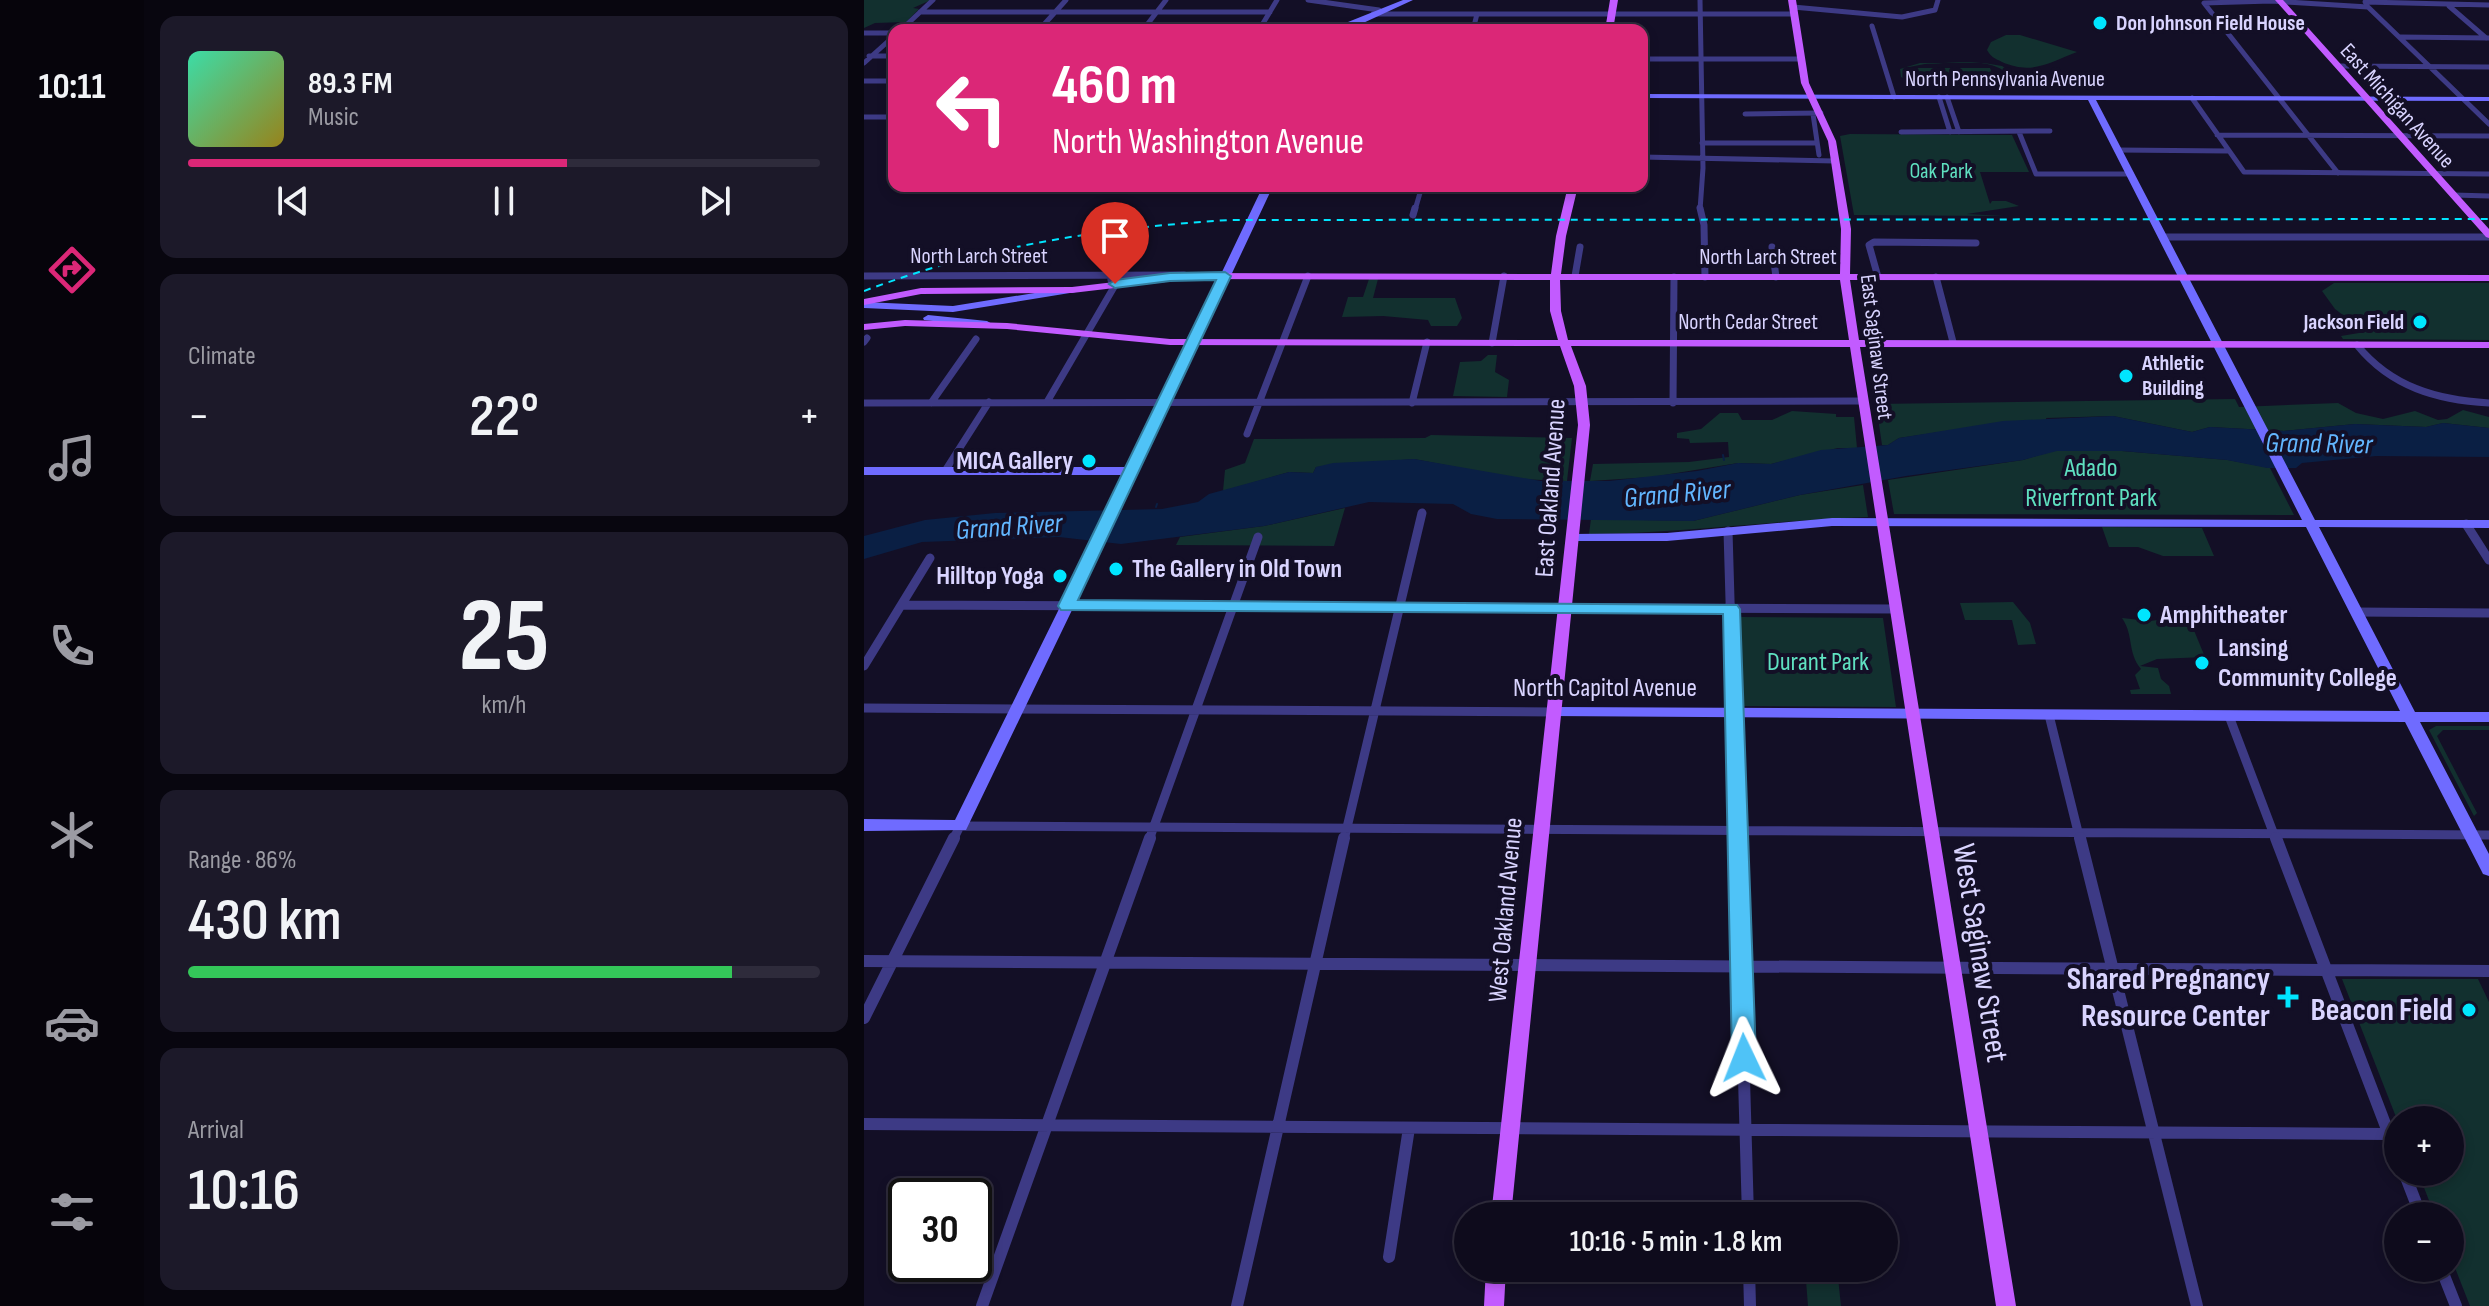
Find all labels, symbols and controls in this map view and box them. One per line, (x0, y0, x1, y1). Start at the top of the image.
place label: Don Johnson Field House (2116, 10, 2305, 37)
marker: Don Johnson Field House (2091, 14, 2109, 32)
street label: East Michigan Avenue (2334, 38, 2460, 174)
text: 460 m (1052, 53, 1177, 120)
icon: left (920, 56, 1024, 160)
text: 10:11 (38, 66, 106, 109)
text: 89.3 FM (308, 66, 392, 102)
street label: North Pennsylvania Avenue (1905, 66, 2105, 93)
text: Music (308, 102, 359, 133)
text: North Washington Avenue (1052, 121, 1364, 164)
park label: Oak Park (1909, 158, 1973, 185)
icon: previous (271, 179, 315, 223)
icon: pause (482, 179, 526, 223)
icon: next (693, 179, 737, 223)
pin (1081, 202, 1149, 284)
icon: arrive (1093, 214, 1137, 258)
icon: directions (44, 242, 100, 298)
street label: North Larch Street (910, 243, 1048, 270)
street label: North Larch Street (1699, 244, 1837, 271)
street label: East Saginaw Street (1854, 273, 1898, 421)
street label: North Cedar Street (1678, 309, 1818, 336)
place label: Jackson Field (2302, 309, 2404, 336)
marker: Jackson Field (2411, 313, 2429, 331)
text: Climate (188, 341, 256, 372)
place label: Athletic Building (2141, 350, 2204, 402)
marker: Athletic Building (2117, 367, 2135, 385)
text: 22° (469, 381, 539, 453)
text: − (188, 390, 210, 443)
text: + (798, 390, 820, 443)
street label: East Oakland Avenue (1529, 398, 1573, 578)
water label: Grand River (2265, 427, 2374, 461)
icon: music (44, 430, 100, 486)
place label: MICA Gallery (956, 446, 1073, 477)
marker: MICA Gallery (1080, 452, 1098, 470)
park label: Adado Riverfront Park (2025, 453, 2157, 514)
water label: Grand River (1622, 473, 1733, 515)
water label: Grand River (954, 507, 1065, 547)
place label: The Gallery in Old Town (1132, 554, 1342, 585)
marker: The Gallery in Old Town (1107, 560, 1125, 578)
place label: Hilltop Yoga (936, 561, 1044, 592)
marker: Hilltop Yoga (1051, 567, 1069, 585)
text: 25 (458, 575, 550, 700)
place label: Amphitheater (2159, 600, 2288, 631)
marker: Amphitheater (2135, 606, 2153, 624)
icon: phone (44, 618, 100, 674)
place label: Lansing Community College (2218, 633, 2397, 694)
park label: Durant Park (1767, 647, 1869, 678)
marker: Lansing Community College (2193, 654, 2211, 672)
street label: North Capitol Avenue (1513, 673, 1697, 704)
text: km/h (482, 690, 526, 721)
icon: climate (44, 807, 100, 863)
street label: West Oakland Avenue (1482, 816, 1530, 1004)
street label: West Saginaw Street (1943, 841, 2017, 1065)
text: Range · 86% (188, 845, 297, 876)
text: 430 km (188, 885, 342, 957)
place label: Shared Pregnancy Resource Center (2067, 960, 2270, 1036)
marker: Shared Pregnancy Resource Center (2277, 986, 2299, 1008)
place label: Beacon Field (2310, 991, 2453, 1030)
icon: car (44, 995, 100, 1051)
marker: Beacon Field (2460, 1001, 2478, 1019)
position arrow (1702, 1016, 1786, 1100)
map controls (2384, 1106, 2464, 1282)
button: + (2384, 1106, 2464, 1186)
text: Arrival (188, 1115, 244, 1146)
text: 10:16 (188, 1155, 300, 1227)
speed limit sign: 30 (888, 1178, 992, 1282)
icon: filters (44, 1184, 100, 1240)
button: − (2384, 1202, 2464, 1282)
text: 10:16 · 5 min · 1.8 km (1570, 1224, 1782, 1260)

